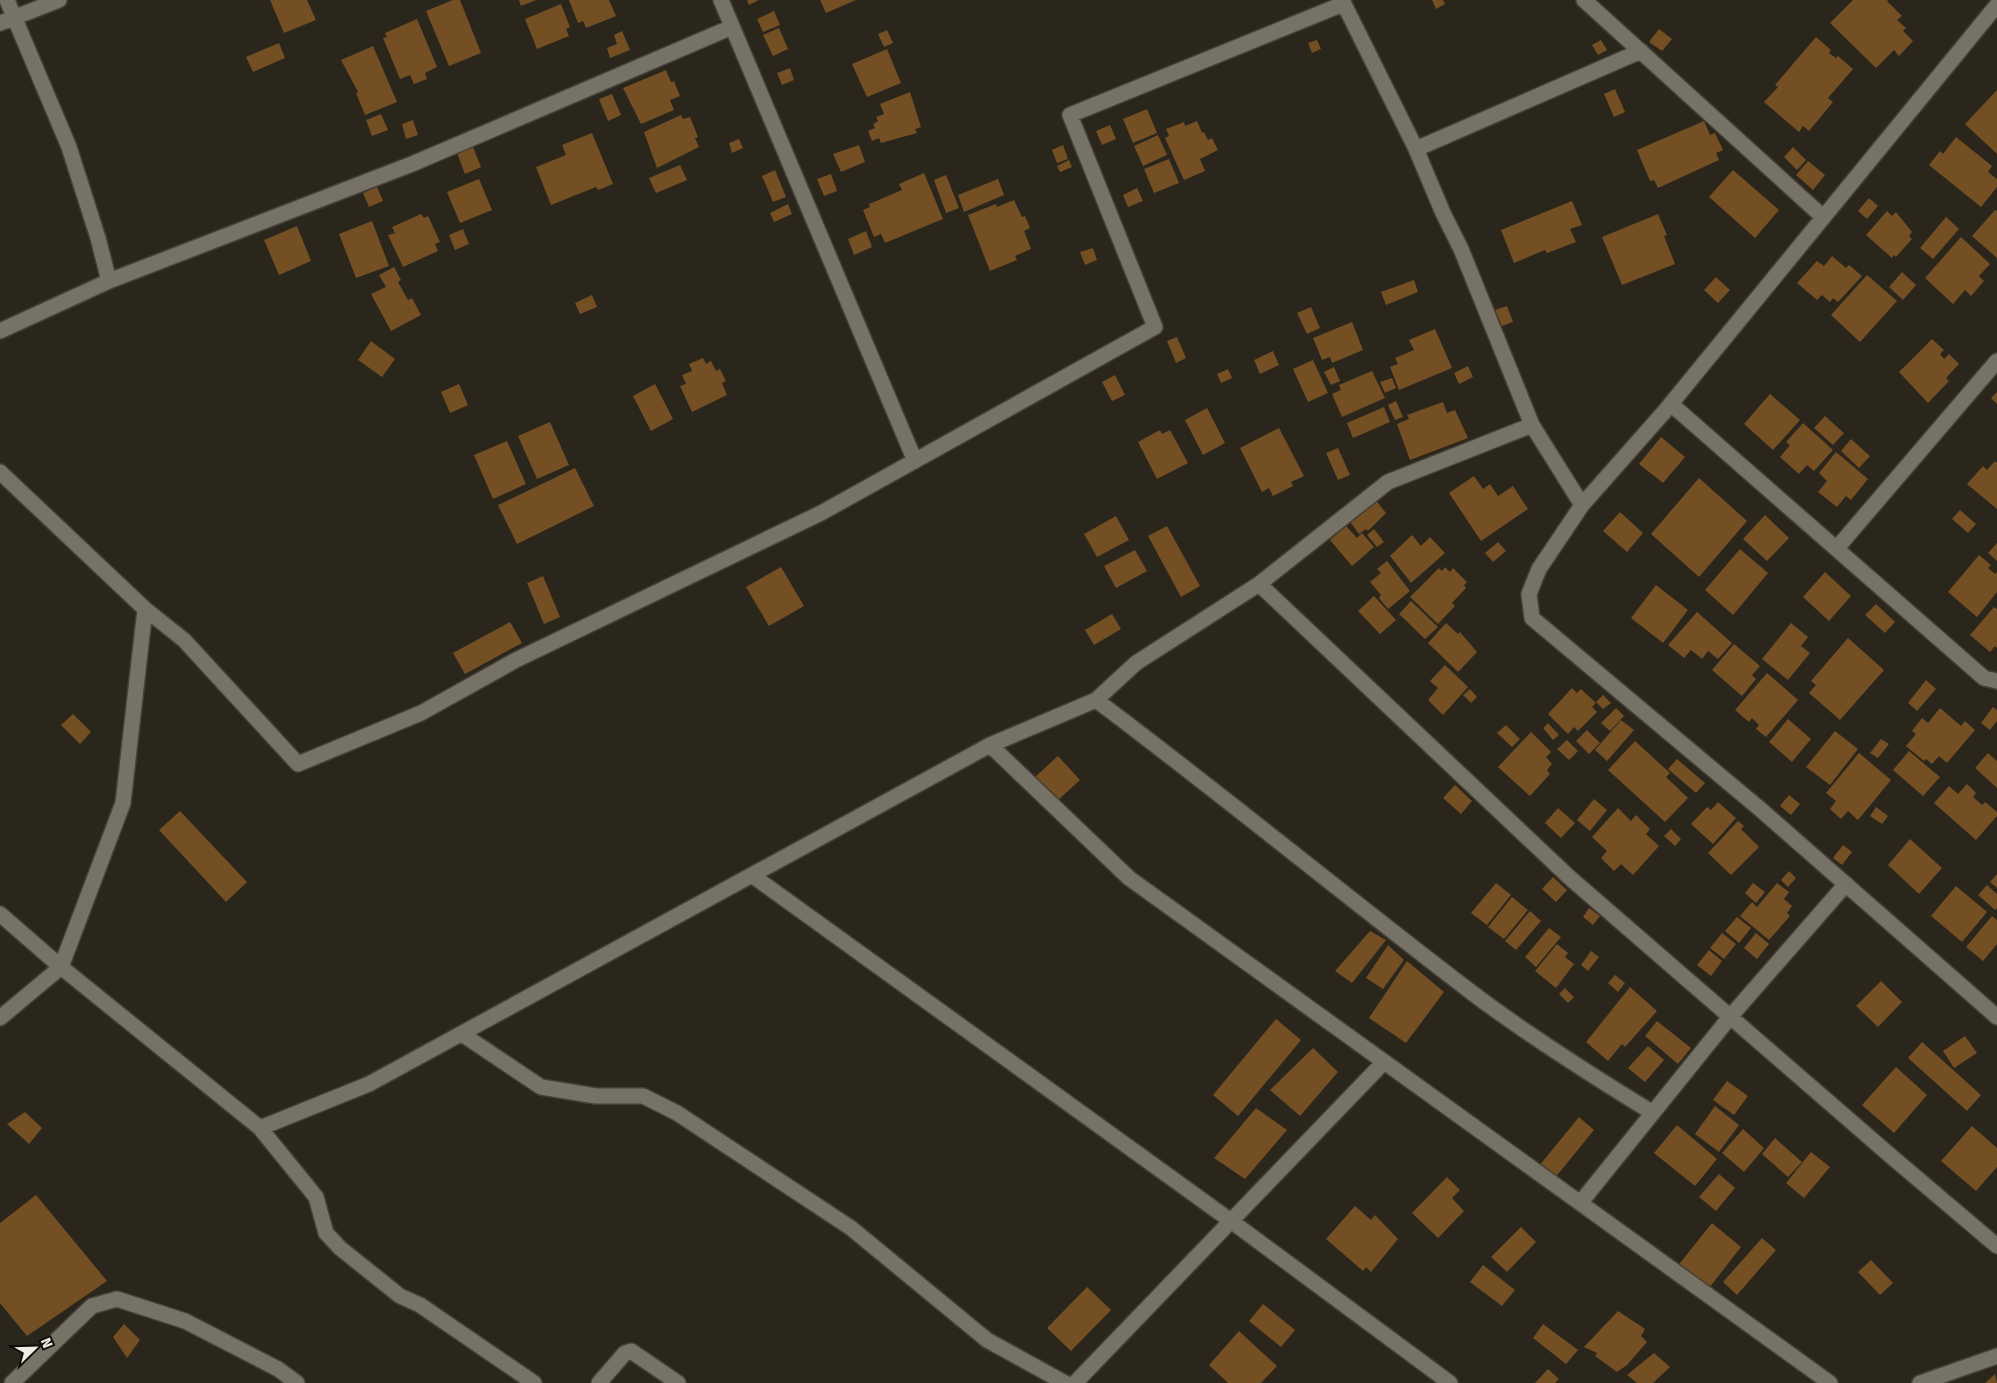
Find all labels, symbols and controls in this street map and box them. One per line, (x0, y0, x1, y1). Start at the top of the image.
north arrow (10, 1323, 60, 1373)
text: N (37, 1336, 56, 1351)

